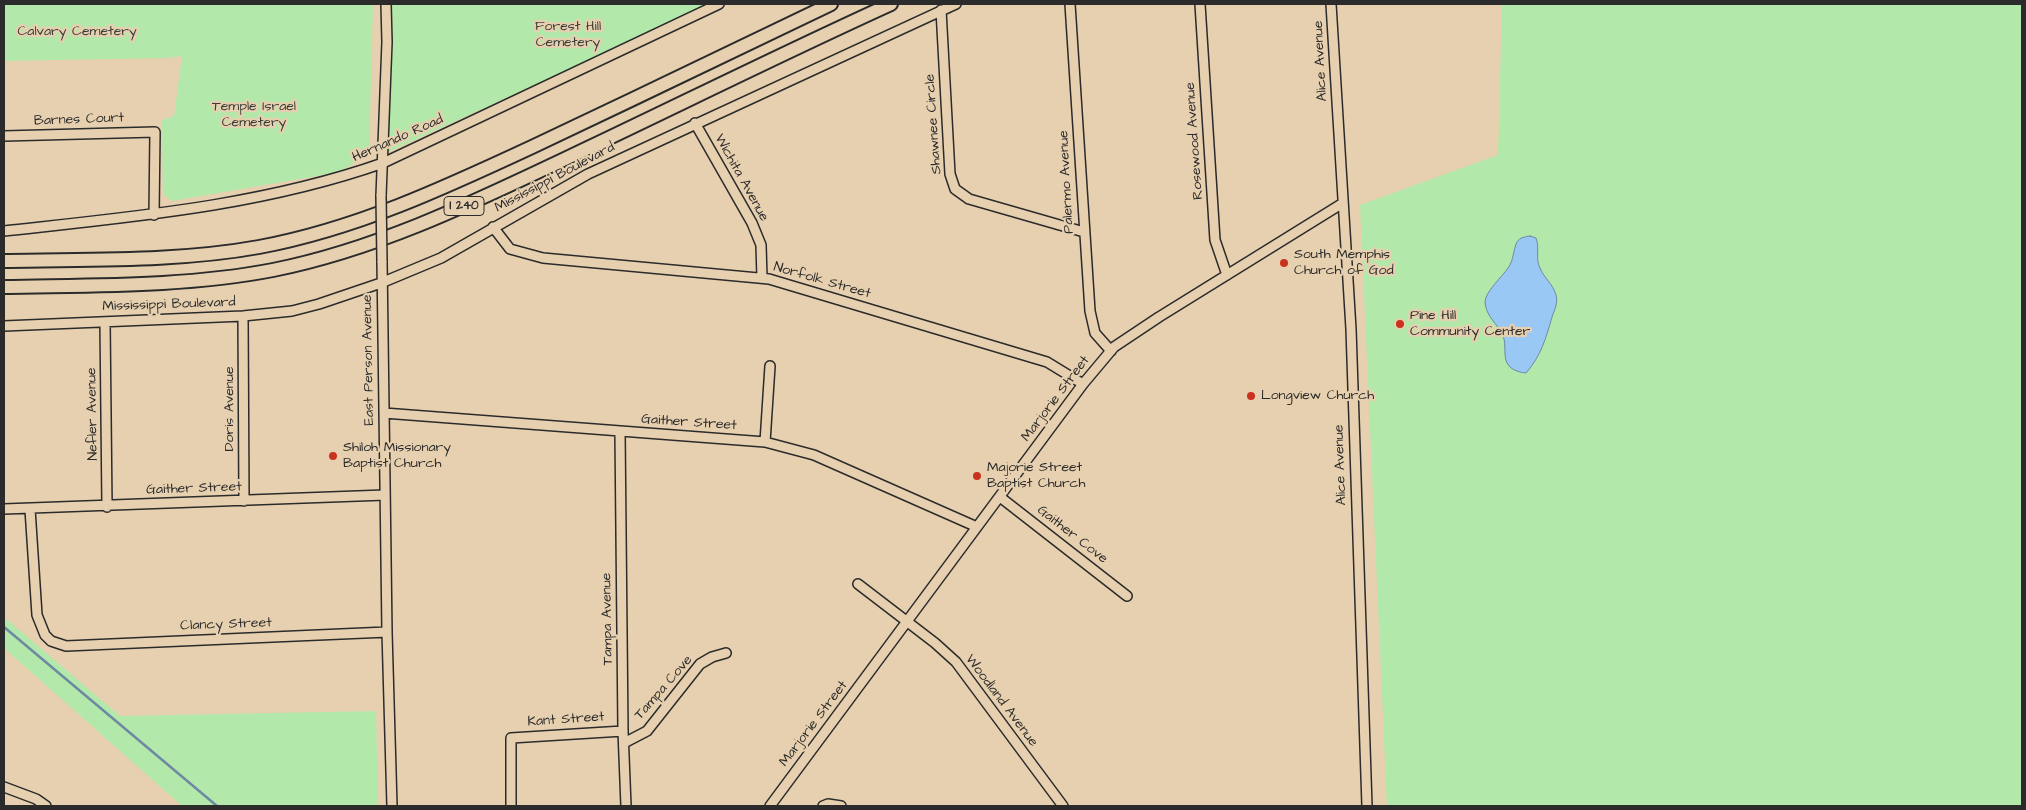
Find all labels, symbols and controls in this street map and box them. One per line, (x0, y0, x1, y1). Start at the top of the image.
park label: Forest Hill Cemetery (535, 19, 601, 52)
street label: Alice Avenue (1310, 20, 1332, 102)
park label: Calvary Cemetery (17, 24, 137, 40)
street label: Shawnee Circle (922, 73, 946, 175)
street label: Rosewood Avenue (1183, 82, 1207, 200)
park label: Temple Israel Cemetery (212, 99, 296, 132)
street label: Barnes Court (34, 110, 124, 130)
street label: Hernando Road (350, 111, 446, 167)
street label: Palermo Avenue (1056, 130, 1078, 234)
street label: Wichita Avenue (710, 131, 772, 225)
street label: Mississippi Boulevard (492, 139, 618, 217)
road number: I 240 (444, 197, 484, 216)
place label: South Memphis Church of God (1294, 247, 1394, 280)
marker: South Memphis Church of God (1278, 257, 1290, 269)
street label: Norfolk Street (772, 259, 872, 303)
street label: Mississippi Boulevard (102, 294, 236, 316)
street label: East Person Avenue (359, 294, 379, 426)
place label: Pine Hill Community Center (1410, 308, 1530, 341)
marker: Pine Hill Community Center (1394, 318, 1406, 330)
street label: Marjorie Street (1018, 353, 1094, 445)
street label: Nefler Avenue (84, 367, 102, 461)
street label: Doris Avenue (222, 367, 238, 451)
place label: Longview Church (1261, 388, 1374, 404)
marker: Longview Church (1245, 390, 1257, 402)
street label: Gaither Street (641, 411, 737, 435)
street label: Alice Avenue (1331, 424, 1351, 506)
place label: Shiloh Missionary Baptist Church (343, 440, 451, 472)
marker: Shiloh Missionary Baptist Church (327, 450, 339, 462)
place label: Majorie Street Baptist Church (987, 460, 1085, 492)
marker: Majorie Street Baptist Church (971, 470, 983, 482)
street label: Gaither Street (146, 479, 242, 499)
street label: Gaither Cove (1033, 502, 1111, 568)
street label: Tampa Avenue (599, 572, 617, 666)
street label: Clancy Street (180, 615, 272, 635)
street label: Tampa Cove (631, 652, 697, 724)
street label: Woodland Avenue (961, 652, 1041, 750)
street label: Marjorie Street (776, 678, 852, 770)
street label: Kant Street (527, 709, 605, 731)

